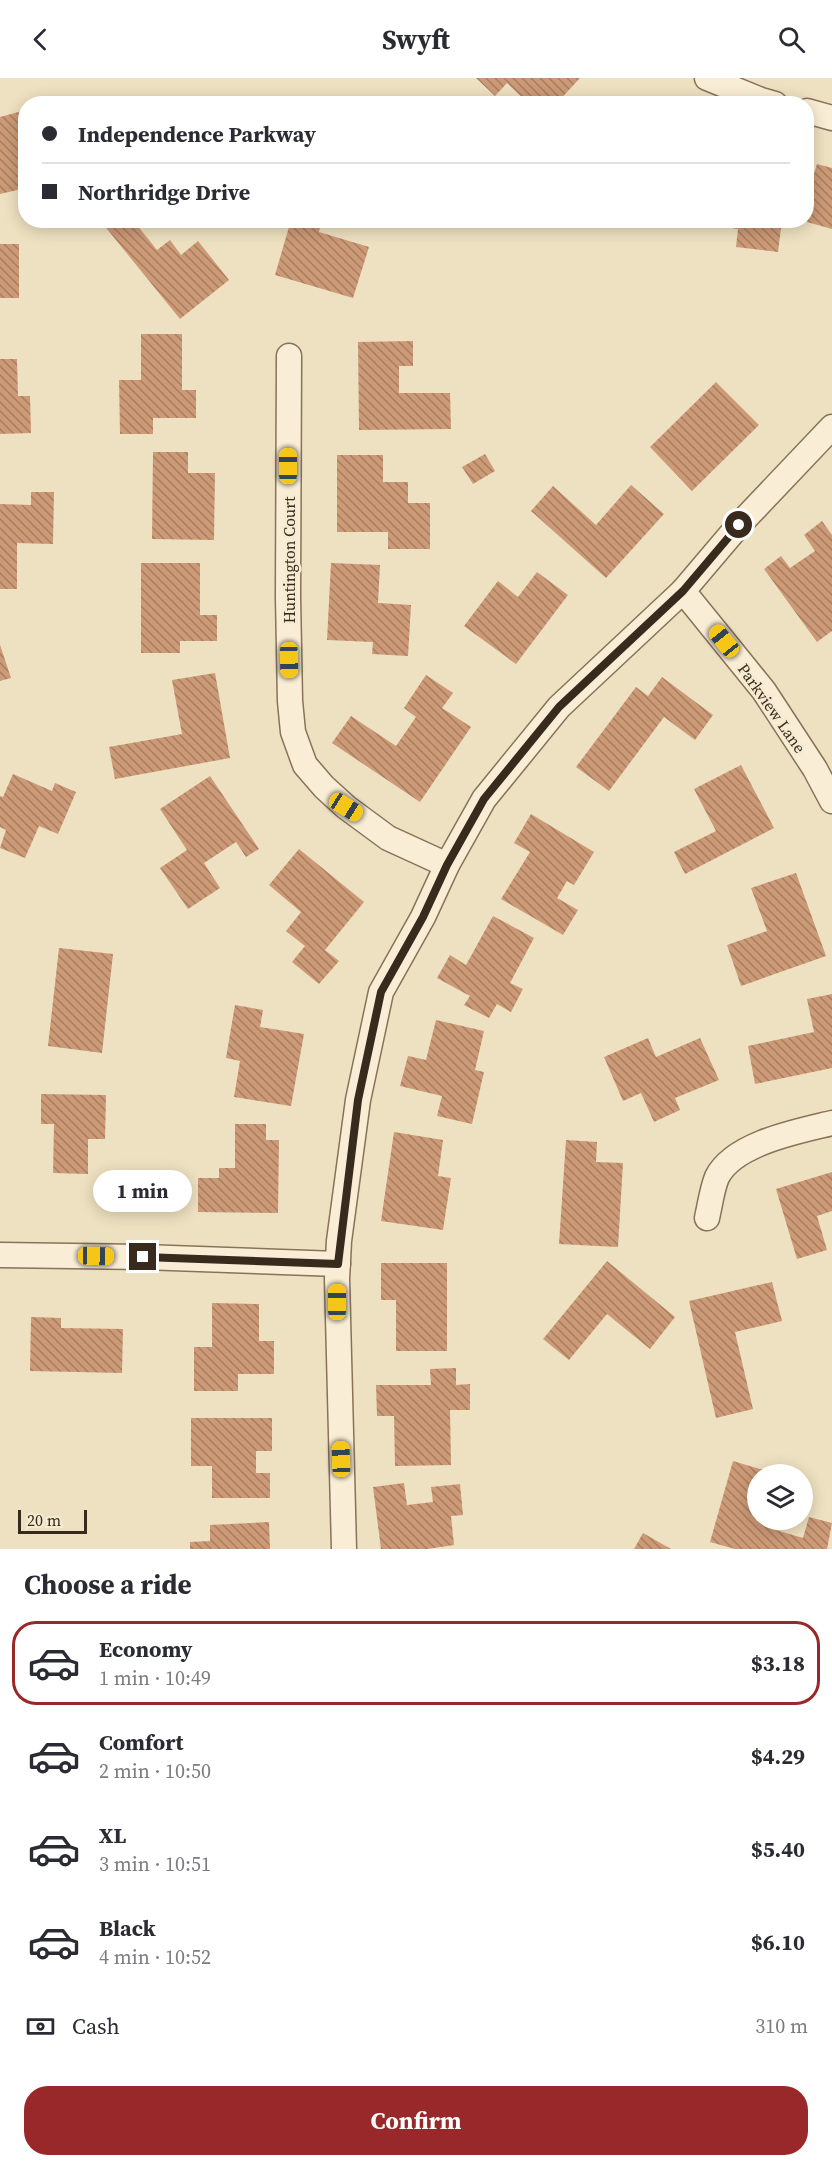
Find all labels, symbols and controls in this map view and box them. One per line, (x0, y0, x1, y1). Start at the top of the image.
text: Swyft (382, 21, 450, 58)
icon: back (24, 23, 57, 56)
icon: search (775, 23, 808, 56)
text: Independence Parkway (78, 119, 316, 149)
text: Northridge Drive (78, 177, 250, 207)
car (279, 448, 297, 484)
street label: Huntington Court (278, 496, 300, 623)
route start (725, 511, 752, 538)
car (706, 621, 742, 661)
car (280, 642, 298, 678)
street label: Parkview Lane (733, 659, 811, 757)
car (326, 790, 366, 824)
callout: 1 min (94, 1170, 192, 1212)
text: 1 min (117, 1177, 168, 1205)
route end (129, 1243, 156, 1270)
car (78, 1247, 114, 1265)
car (328, 1284, 346, 1320)
car (331, 1441, 351, 1477)
map controls (747, 1464, 813, 1530)
button: layers (747, 1464, 813, 1530)
scale bar (18, 1507, 87, 1534)
text: 20 m (27, 1509, 61, 1531)
text: Choose a ride (24, 1566, 192, 1603)
text: Economy (99, 1634, 193, 1664)
icon: car (27, 1636, 81, 1690)
text: $3.18 (751, 1648, 805, 1678)
text: 1 min · 10:49 (99, 1664, 211, 1692)
text: Comfort (99, 1727, 183, 1757)
icon: car (27, 1729, 81, 1783)
text: $4.29 (751, 1741, 805, 1771)
text: 2 min · 10:50 (99, 1757, 211, 1785)
text: XL (99, 1820, 126, 1850)
icon: car (27, 1822, 81, 1876)
text: $5.40 (751, 1834, 805, 1864)
text: 3 min · 10:51 (99, 1850, 211, 1878)
text: Black (99, 1913, 156, 1943)
icon: car (27, 1915, 81, 1969)
text: $6.10 (751, 1927, 805, 1957)
text: 4 min · 10:52 (99, 1943, 211, 1971)
icon: cash (24, 2010, 57, 2043)
text: Cash (72, 2011, 120, 2041)
text: 310 m (755, 2012, 808, 2040)
button: Confirm (24, 2086, 808, 2155)

